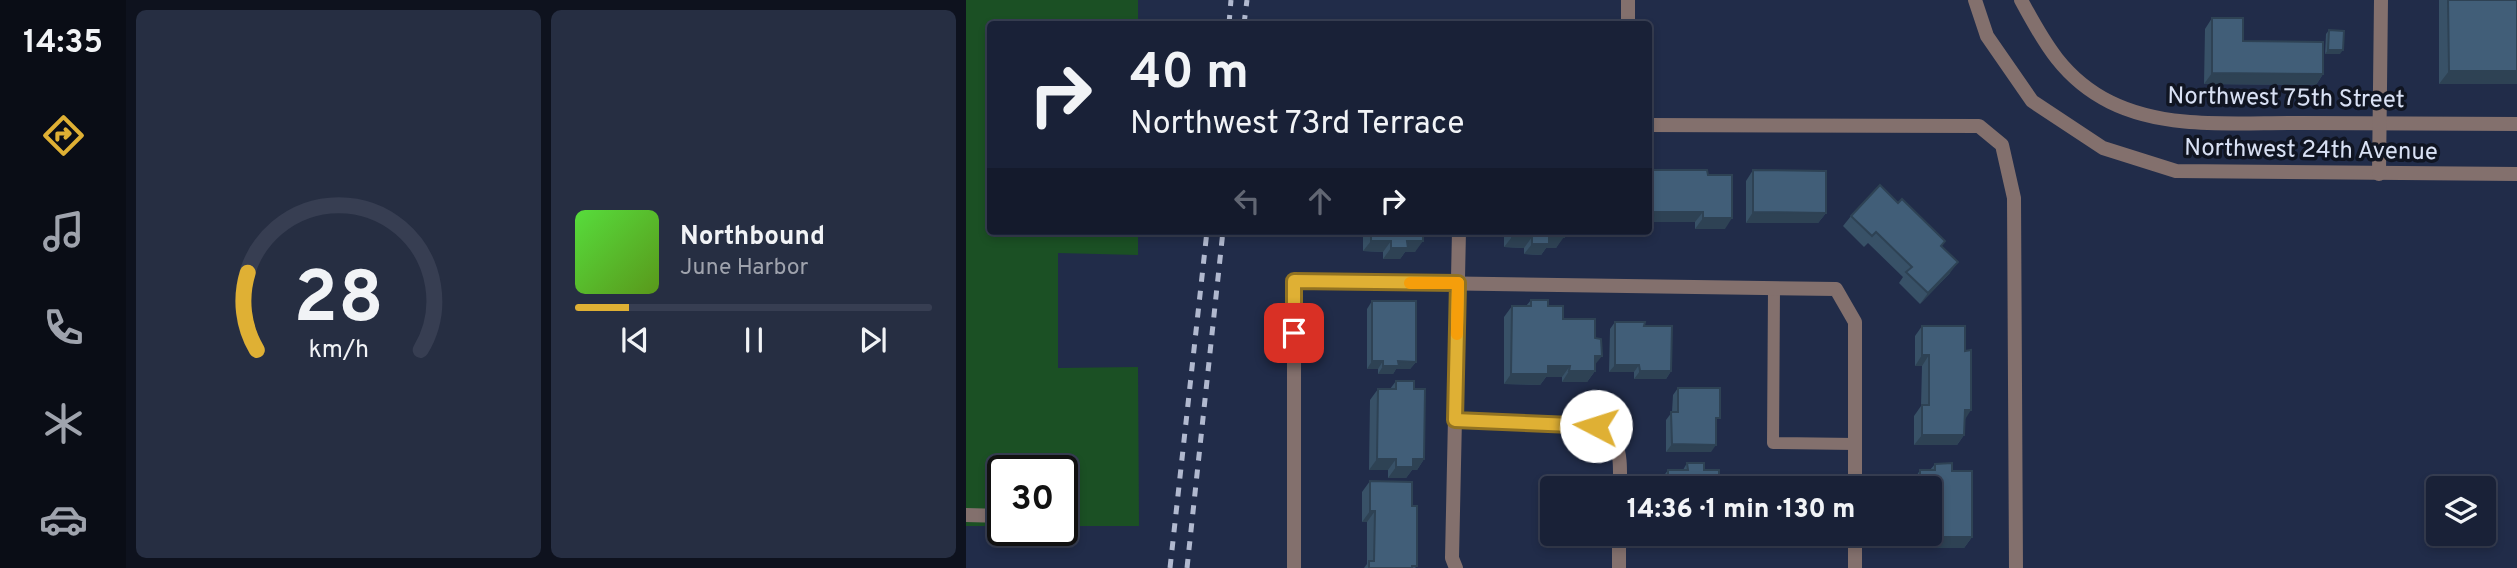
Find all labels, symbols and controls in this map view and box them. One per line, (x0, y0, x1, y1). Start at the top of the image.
text: 14:35 (23, 24, 103, 64)
text: 40 m (1130, 44, 1249, 106)
icon: right (1015, 49, 1106, 140)
street label: Northwest 75th Street (2167, 82, 2405, 116)
text: Northwest 73rd Terrace (1130, 105, 1465, 145)
icon: directions (39, 111, 88, 160)
street label: Northwest 24th Avenue (2184, 134, 2438, 168)
icon: left (1228, 182, 1266, 220)
icon: ahead (1301, 182, 1339, 220)
icon: right (1374, 182, 1412, 220)
icon: music (39, 207, 88, 256)
text: Northbound (680, 221, 825, 254)
text: June Harbor (680, 254, 808, 283)
text: 28 (293, 256, 384, 348)
icon: phone (39, 303, 88, 352)
pin (1264, 303, 1324, 363)
icon: arrive (1275, 314, 1313, 352)
icon: previous (616, 321, 654, 359)
icon: pause (735, 321, 773, 359)
icon: next (854, 321, 892, 359)
text: km/h (308, 335, 369, 367)
position arrow (1559, 389, 1633, 463)
icon: climate (39, 399, 88, 448)
speed limit sign: 30 (987, 455, 1078, 546)
map controls (2426, 476, 2496, 546)
button: layers (2426, 476, 2496, 546)
text: 14:36 · 1 min · 130 m (1627, 494, 1855, 527)
icon: car (39, 495, 88, 544)

